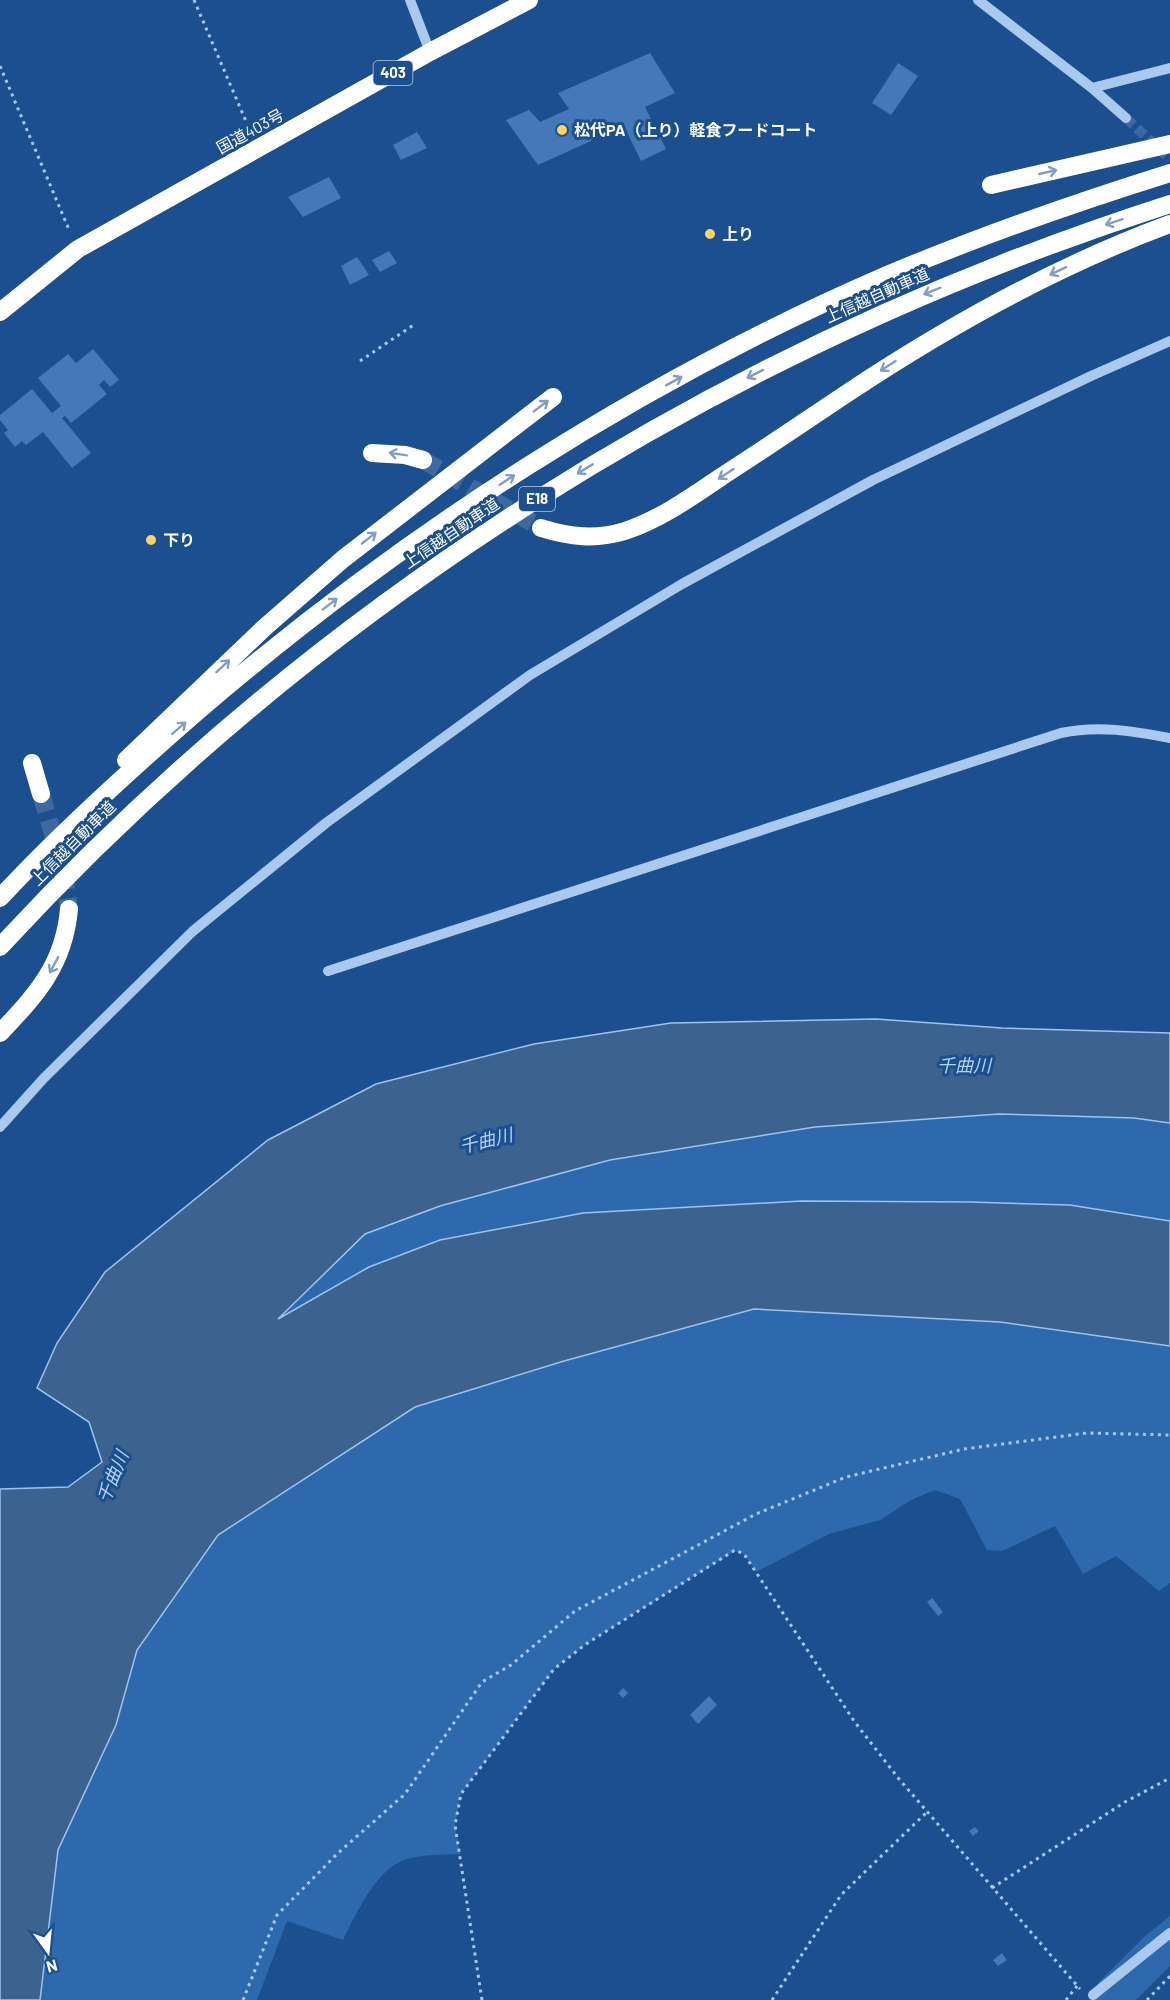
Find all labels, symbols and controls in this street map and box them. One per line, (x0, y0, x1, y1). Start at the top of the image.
road number: 403 (374, 61, 412, 85)
street label: 国道403号 (213, 104, 287, 157)
place label: 松代PA（上り）軽食フードコート (574, 120, 817, 139)
marker: 松代PA（上り）軽食フードコート (555, 123, 569, 137)
one-way arrow (1038, 165, 1057, 177)
one-way arrow (1105, 217, 1124, 228)
place label: 上り (722, 224, 754, 243)
marker: 上り (703, 227, 717, 241)
street label: 上信越自動車道 (822, 263, 932, 326)
one-way arrow (1050, 266, 1068, 278)
one-way arrow (923, 286, 942, 297)
one-way arrow (880, 361, 897, 373)
one-way arrow (747, 369, 765, 380)
one-way arrow (665, 375, 683, 386)
one-way arrow (532, 400, 548, 413)
one-way arrow (388, 449, 408, 460)
one-way arrow (577, 464, 594, 476)
one-way arrow (718, 469, 735, 481)
one-way arrow (498, 474, 515, 486)
road number: E18 (519, 487, 555, 511)
street label: 上信越自動車道 (399, 493, 502, 572)
place label: 下り (163, 530, 195, 549)
one-way arrow (361, 532, 377, 545)
marker: 下り (144, 533, 158, 547)
one-way arrow (322, 598, 338, 611)
one-way arrow (215, 659, 230, 674)
one-way arrow (171, 721, 186, 735)
street label: 上信越自動車道 (26, 796, 119, 889)
one-way arrow (48, 956, 60, 974)
water label: 千曲川 (937, 1054, 993, 1076)
water label: 千曲川 (457, 1122, 517, 1157)
water label: 千曲川 (92, 1446, 133, 1506)
north arrow (18, 1922, 78, 1982)
text: N (44, 1956, 60, 1978)

